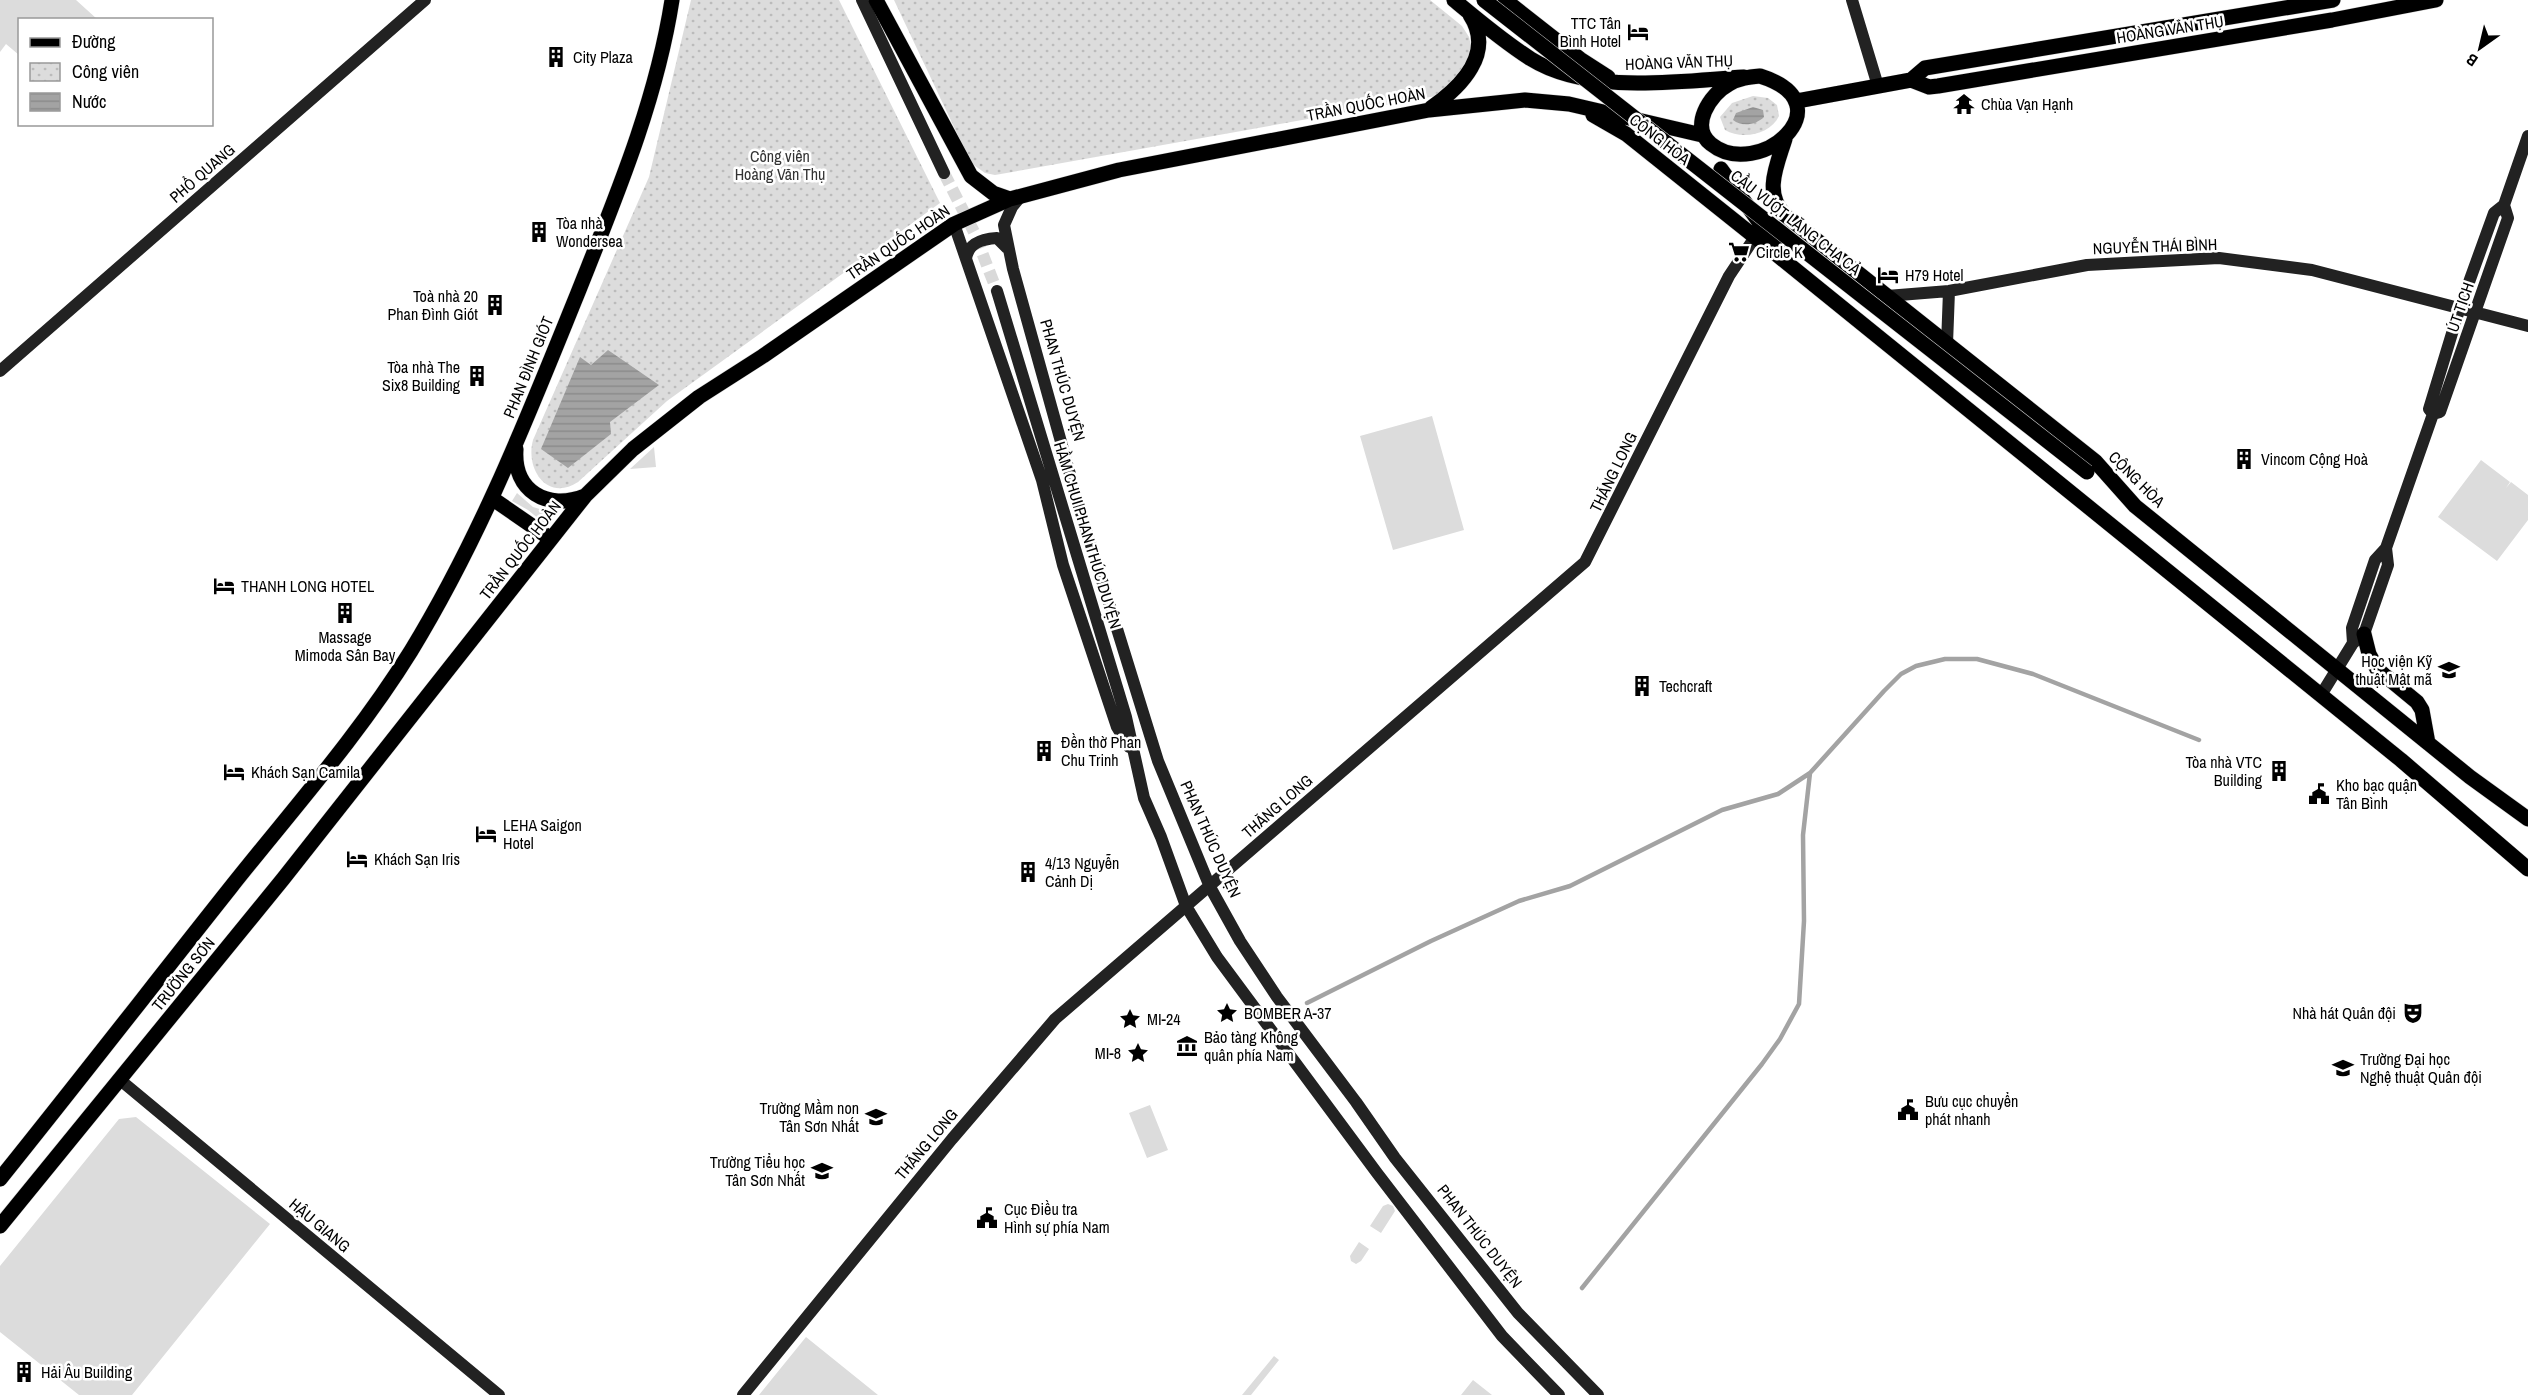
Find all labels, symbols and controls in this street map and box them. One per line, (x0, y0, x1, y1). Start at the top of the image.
street label: HOÀNG VĂN THỤ (2115, 10, 2225, 48)
place label: TTC Tân Bình Hotel (1560, 12, 1621, 52)
legend (18, 18, 213, 126)
north arrow (2450, 18, 2510, 78)
hotel icon: TTC Tân Bình Hotel (1626, 20, 1650, 44)
text: Đường (72, 29, 116, 54)
building icon: City Plaza (544, 45, 568, 69)
place label: City Plaza (573, 46, 633, 68)
street label: HOÀNG VĂN THỤ (1625, 49, 1733, 75)
text: B (2462, 49, 2482, 72)
text: Công viên (72, 59, 139, 84)
street label: TRẦN QUỐC HOÀN (1305, 82, 1427, 126)
text: Nước (72, 89, 106, 114)
temple icon: Chùa Vạn Hạnh (1952, 92, 1976, 116)
place label: Chùa Vạn Hạnh (1981, 93, 2073, 115)
street label: CỘNG HÒA (1625, 108, 1695, 170)
street label: PHỔ QUANG (165, 138, 239, 208)
park label: Công viên Hoàng Văn Thụ (735, 145, 825, 185)
street label: CẦU VƯỢT LĂNG CHA CẢ (1726, 164, 1866, 280)
street label: TRẦN QUỐC HOÀN (842, 199, 954, 285)
place label: Tòa nhà Wondersea (556, 212, 624, 252)
building icon: Tòa nhà Wondersea (527, 220, 551, 244)
street label: NGUYỄN THÁI BÌNH (2092, 233, 2218, 259)
supermarket icon: Circle K (1727, 240, 1751, 264)
place label: Circle K (1756, 241, 1803, 263)
hotel icon: H79 Hotel (1876, 263, 1900, 287)
place label: H79 Hotel (1905, 264, 1963, 286)
street label: ÚT TỊCH (2441, 279, 2479, 335)
place label: Toà nhà 20 Phan Đình Giót (388, 285, 478, 325)
building icon: Toà nhà 20 Phan Đình Giót (483, 293, 507, 317)
street label: PHAN ĐÌNH GIÓT (498, 313, 558, 421)
street label: PHAN THÚC DUYỆN (1035, 316, 1091, 444)
place label: Tòa nhà The Six8 Building (382, 356, 461, 396)
building icon: Tòa nhà The Six8 Building (465, 364, 489, 388)
street label: THĂNG LONG (1584, 428, 1642, 516)
street label: HẦM CHUI PHAN THÚC DUYỆN (1049, 439, 1127, 631)
street label: CỘNG HÒA (2104, 446, 2170, 512)
building icon: Vincom Cộng Hoà (2232, 447, 2256, 471)
place label: Vincom Cộng Hoà (2261, 448, 2369, 470)
street label: TRẦN QUỐC HOÀN (474, 496, 566, 604)
hotel icon: THANH LONG HOTEL (212, 574, 236, 598)
place label: THANH LONG HOTEL (241, 575, 375, 597)
building icon: Massage Mimoda Sân Bay (333, 601, 357, 625)
place label: Massage Mimoda Sân Bay (295, 626, 396, 666)
place label: Học viện Kỹ thuật Mật mã (2355, 650, 2433, 690)
school or university icon: Học viện Kỹ thuật Mật mã (2437, 658, 2461, 682)
building icon: Techcraft (1630, 674, 1654, 698)
place label: Techcraft (1659, 675, 1713, 697)
place label: Đền thờ Phan Chu Trinh (1061, 731, 1141, 771)
building icon: Đền thờ Phan Chu Trinh (1032, 739, 1056, 763)
place label: Tòa nhà VTC Building (2185, 751, 2263, 791)
building icon: Tòa nhà VTC Building (2267, 759, 2291, 783)
hotel icon: Khách Sạn Camila (222, 760, 246, 784)
place label: Khách Sạn Camila (251, 761, 361, 783)
street label: THĂNG LONG (1237, 769, 1317, 843)
place label: Kho bạc quận Tân Bình (2336, 774, 2417, 814)
street label: PHAN THÚC DUYỆN (1175, 777, 1247, 901)
public building icon: Kho bạc quận Tân Bình (2307, 782, 2331, 806)
place label: LEHA Saigon Hotel (503, 814, 582, 854)
hotel icon: LEHA Saigon Hotel (474, 822, 498, 846)
hotel icon: Khách Sạn Iris (345, 847, 369, 871)
place label: Khách Sạn Iris (374, 848, 460, 870)
place label: 4/13 Nguyễn Cảnh Dị (1045, 852, 1119, 892)
building icon: 4/13 Nguyễn Cảnh Dị (1016, 860, 1040, 884)
street label: TRƯỜNG SƠN (146, 933, 220, 1015)
place icon: BOMBER A-37 (1215, 1001, 1239, 1025)
theatre icon: Nhà hát Quân đội (2401, 1001, 2425, 1025)
place label: BOMBER A-37 (1244, 1002, 1332, 1024)
place label: Nhà hát Quân đội (2292, 1002, 2396, 1024)
place icon: MI-24 (1118, 1007, 1142, 1031)
place label: MI-24 (1147, 1008, 1181, 1030)
place label: Bảo tàng Không quân phía Nam (1204, 1026, 1299, 1066)
museum icon: Bảo tàng Không quân phía Nam (1175, 1034, 1199, 1058)
place icon: MI-8 (1126, 1041, 1150, 1065)
place label: MI-8 (1095, 1042, 1121, 1064)
place label: Trường Đại học Nghệ thuật Quân đội (2360, 1048, 2482, 1088)
school or university icon: Trường Đại học Nghệ thuật Quân đội (2331, 1056, 2355, 1080)
place label: Bưu cục chuyển phát nhanh (1925, 1090, 2018, 1130)
place label: Trường Mầm non Tân Sơn Nhất (760, 1097, 859, 1137)
public building icon: Bưu cục chuyển phát nhanh (1896, 1098, 1920, 1122)
street label: THĂNG LONG (890, 1104, 962, 1184)
school or university icon: Trường Mầm non Tân Sơn Nhất (864, 1105, 888, 1129)
place label: Trường Tiểu học Tân Sơn Nhất (710, 1151, 805, 1191)
school or university icon: Trường Tiểu học Tân Sơn Nhất (810, 1159, 834, 1183)
street label: PHAN THÚC DUYỆN (1433, 1180, 1527, 1292)
street label: HẬU GIANG (285, 1193, 355, 1257)
place label: Cục Điều tra Hình sự phía Nam (1004, 1198, 1110, 1238)
public building icon: Cục Điều tra Hình sự phía Nam (975, 1206, 999, 1230)
building icon: Hải Âu Building (12, 1360, 36, 1384)
place label: Hải Âu Building (41, 1361, 133, 1383)

